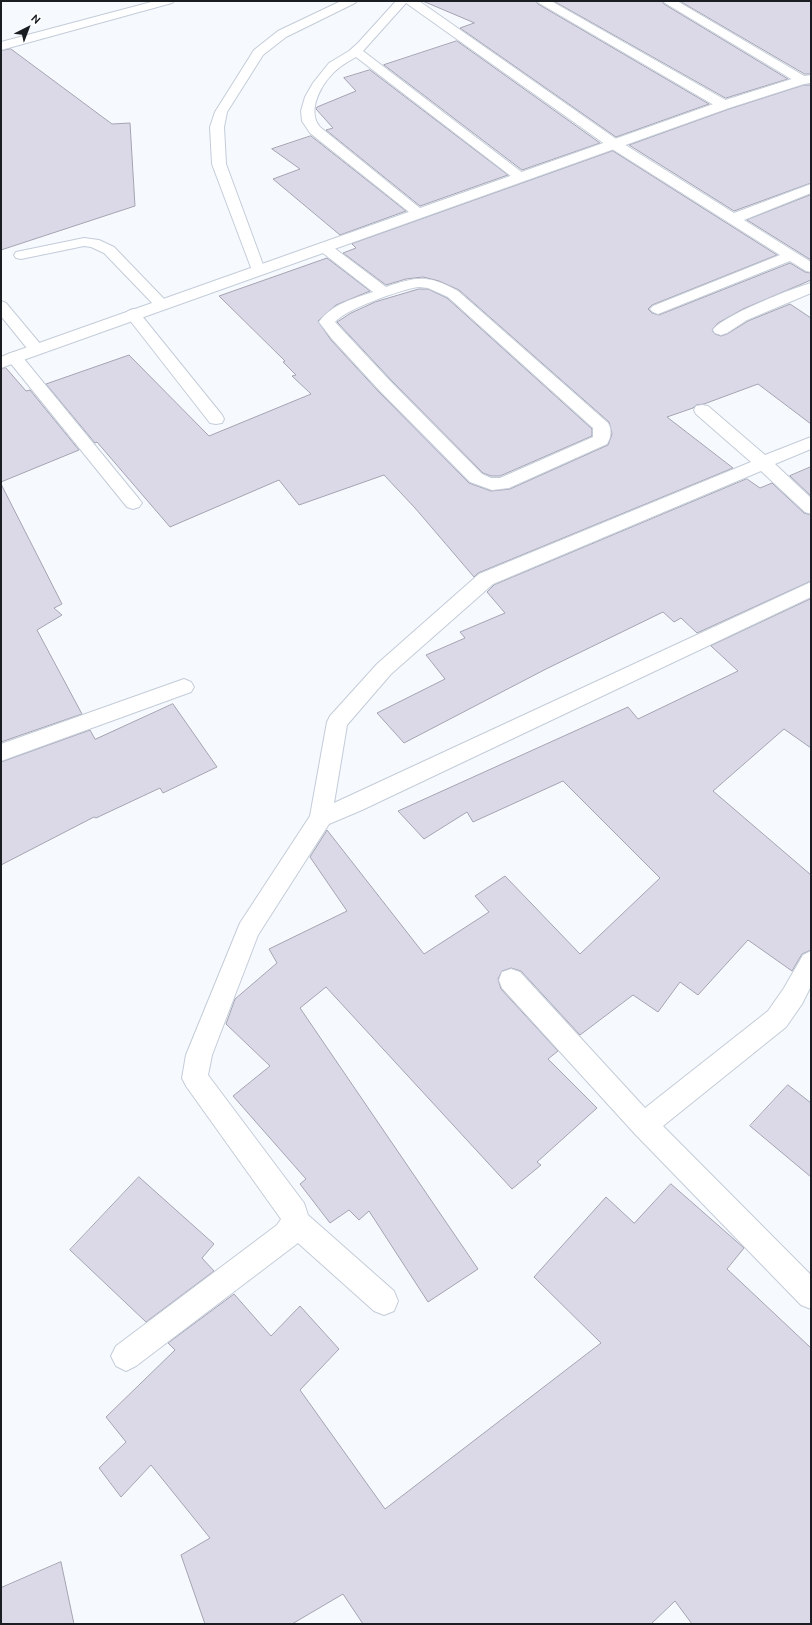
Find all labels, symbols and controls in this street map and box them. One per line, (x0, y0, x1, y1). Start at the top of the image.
north arrow (8, 8, 48, 48)
text: N (29, 12, 43, 26)

